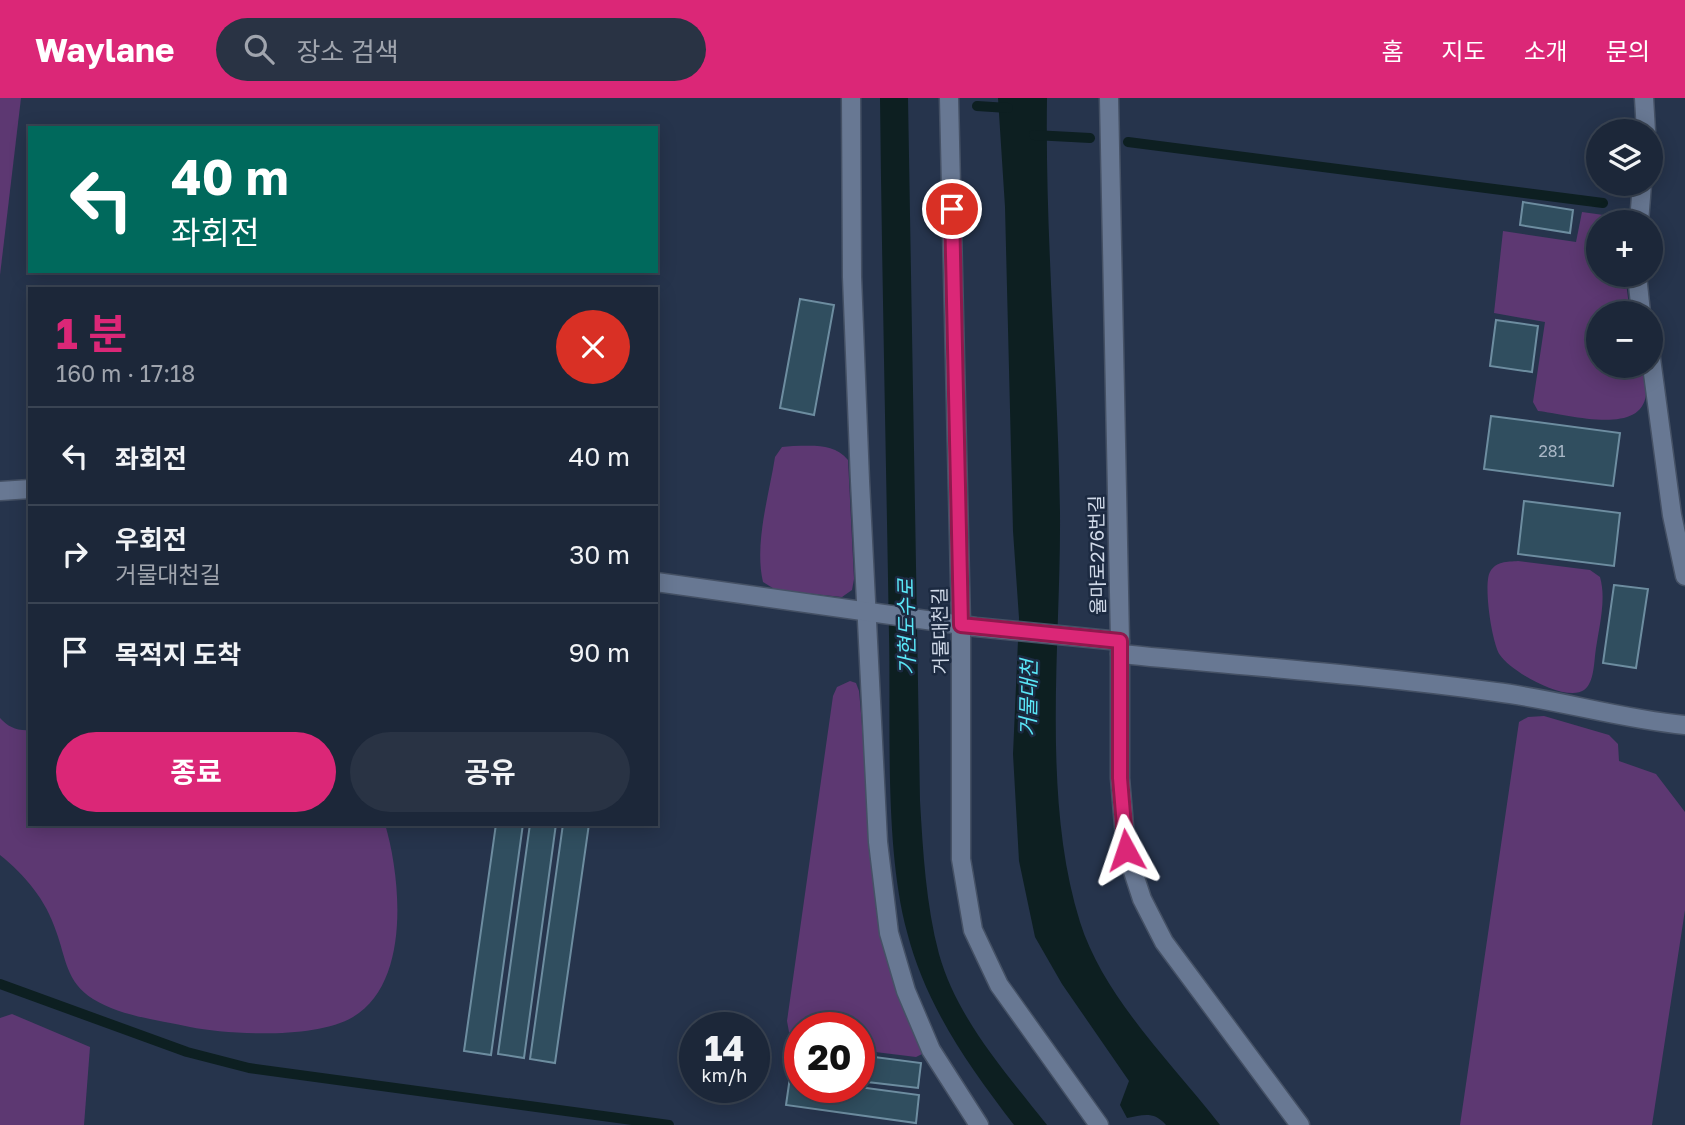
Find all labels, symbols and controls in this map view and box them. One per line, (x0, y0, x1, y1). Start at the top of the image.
search box (216, 18, 706, 81)
text: Waylane (35, 30, 174, 69)
icon: search (240, 30, 278, 68)
text: 장소 검색 (296, 36, 399, 67)
text: 홈 (1381, 36, 1403, 65)
text: 지도 (1441, 36, 1486, 65)
text: 소개 (1524, 36, 1568, 65)
text: 문의 (1606, 36, 1650, 65)
map controls (1586, 119, 1663, 378)
button: layers (1586, 119, 1663, 196)
text: 40 m (171, 147, 289, 206)
icon: left (56, 154, 147, 245)
pin (922, 179, 982, 239)
icon: arrive (933, 190, 971, 228)
button: + (1586, 210, 1663, 287)
text: 좌회전 (171, 213, 259, 251)
button: − (1586, 301, 1663, 378)
text: 1 분 (56, 308, 127, 358)
button: close (556, 310, 630, 384)
text: 160 m · 17:18 (56, 359, 195, 387)
icon: left (56, 437, 94, 475)
text: 40 m (569, 441, 630, 472)
house number: 281 (1539, 441, 1566, 461)
text: 좌회전 (115, 443, 187, 474)
street label: 율마로276번길 (1084, 495, 1109, 615)
text: 우회전 (115, 524, 187, 555)
icon: right (56, 535, 94, 573)
text: 30 m (569, 539, 630, 570)
text: 거물대천길 (115, 560, 221, 588)
water label: 가현도수로 (892, 577, 920, 676)
street label: 거물대천길 (927, 587, 952, 675)
icon: arrive (56, 633, 94, 671)
text: 90 m (569, 637, 630, 668)
text: 목적지 도착 (115, 639, 241, 670)
water label: 거물대천 (1014, 656, 1042, 737)
button: 종료 (56, 732, 336, 812)
button: 공유 (350, 732, 630, 812)
position arrow (1089, 813, 1163, 887)
speed limit sign: 20 (784, 1012, 875, 1103)
text: 14 (705, 1027, 744, 1069)
text: km/h (702, 1064, 747, 1086)

